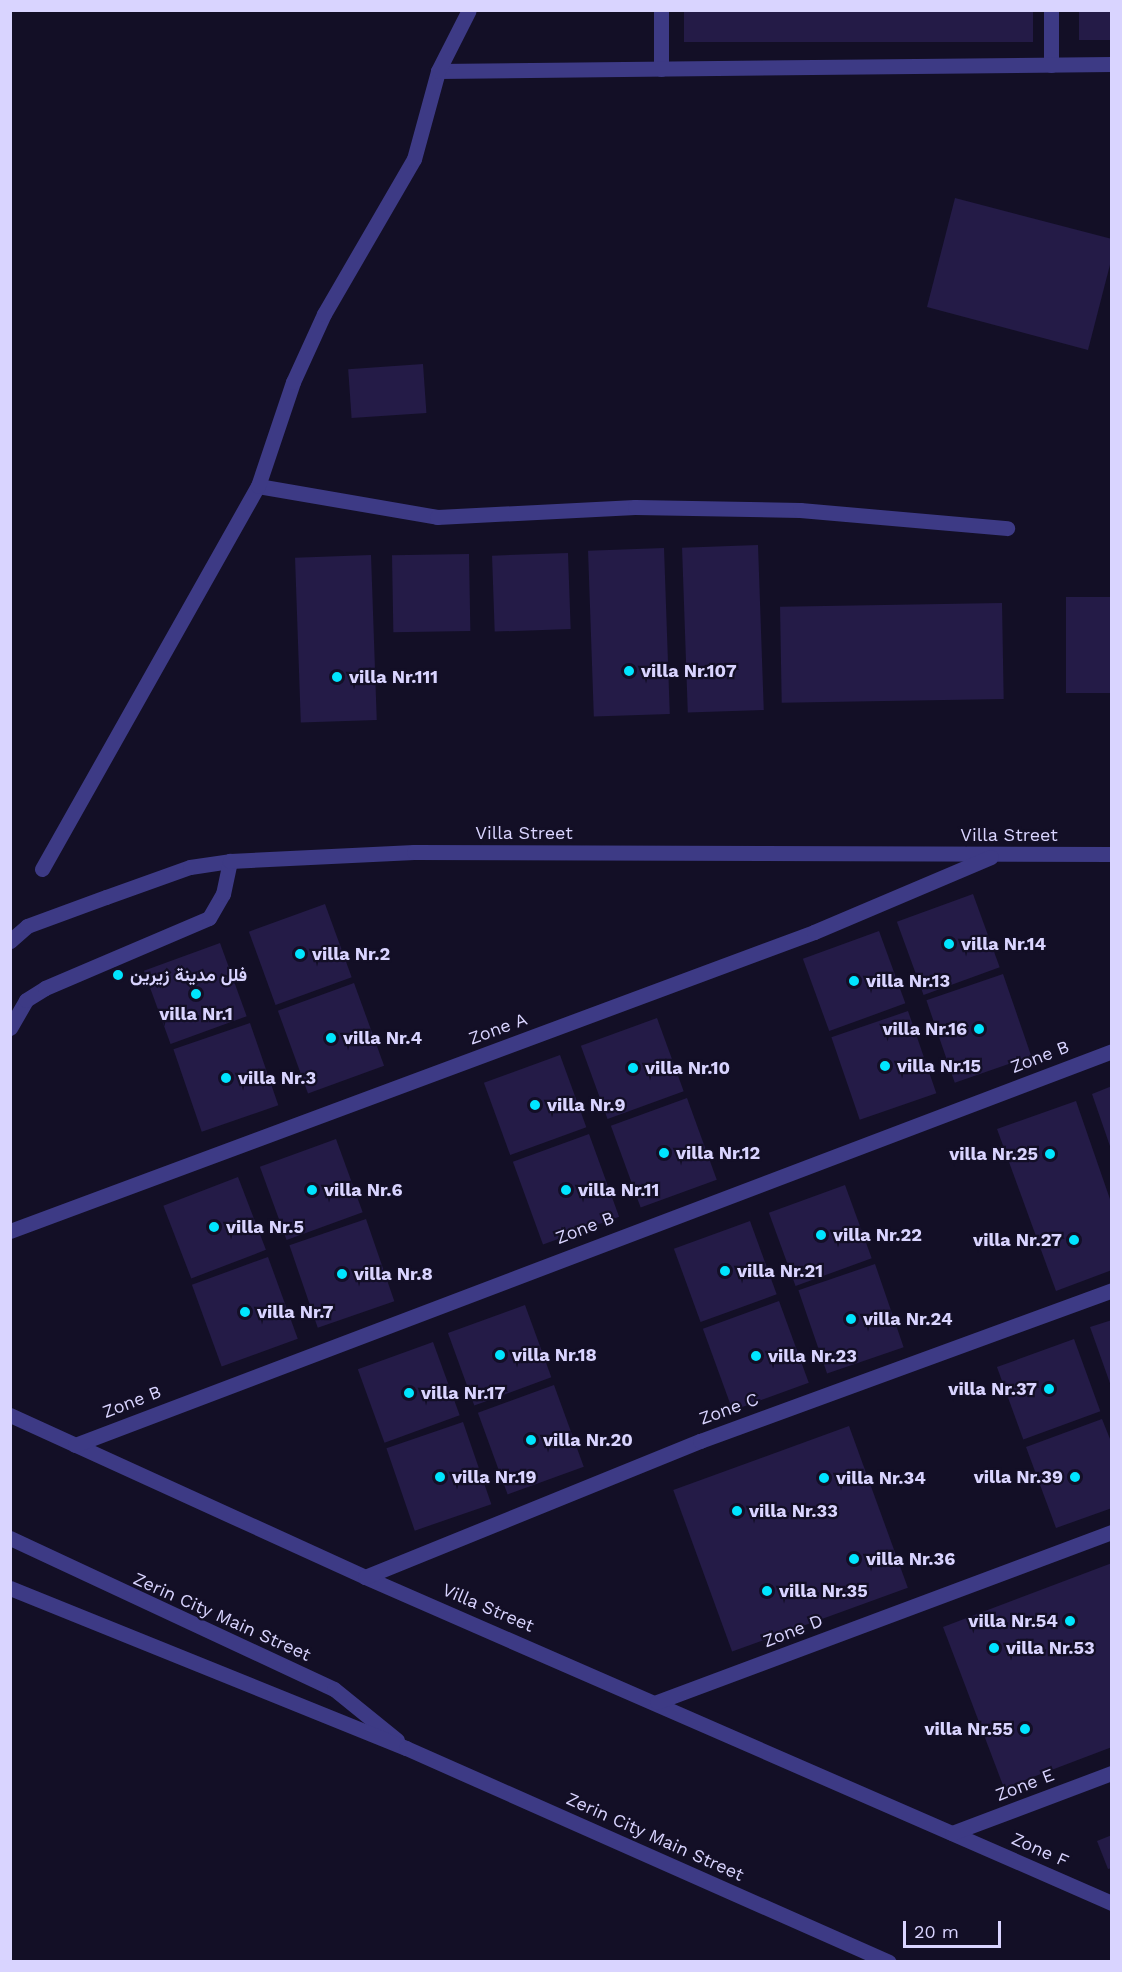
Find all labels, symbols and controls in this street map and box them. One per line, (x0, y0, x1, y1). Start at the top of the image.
place label: villa Nr.107 (641, 660, 737, 682)
marker: villa Nr.107 (622, 664, 636, 678)
place label: villa Nr.111 (349, 666, 438, 688)
marker: villa Nr.111 (330, 670, 344, 684)
street label: Villa Street (475, 822, 573, 844)
street label: Villa Street (960, 824, 1058, 846)
place label: villa Nr.14 (961, 933, 1046, 955)
marker: villa Nr.14 (942, 937, 956, 951)
place label: villa Nr.2 (312, 943, 390, 965)
marker: villa Nr.2 (293, 947, 307, 961)
place label: فلل مدينة زيرين (130, 964, 247, 986)
marker: فلل مدينة زيرين (111, 968, 125, 982)
place label: villa Nr.13 (866, 970, 950, 992)
marker: villa Nr.13 (847, 974, 861, 988)
marker: villa Nr.1 (189, 987, 203, 1001)
place label: villa Nr.1 (159, 1003, 233, 1025)
street label: Zone A (466, 1008, 530, 1050)
place label: villa Nr.16 (882, 1018, 967, 1040)
marker: villa Nr.16 (972, 1022, 986, 1036)
place label: villa Nr.4 (343, 1027, 422, 1049)
marker: villa Nr.4 (324, 1031, 338, 1045)
street label: Zone B (1008, 1036, 1072, 1078)
place label: villa Nr.15 (897, 1055, 981, 1077)
place label: villa Nr.10 (645, 1057, 730, 1079)
marker: villa Nr.15 (878, 1059, 892, 1073)
marker: villa Nr.10 (626, 1061, 640, 1075)
place label: villa Nr.3 (238, 1067, 316, 1089)
marker: villa Nr.3 (219, 1071, 233, 1085)
place label: villa Nr.9 (547, 1094, 626, 1116)
marker: villa Nr.9 (528, 1098, 542, 1112)
place label: villa Nr.12 (676, 1142, 760, 1164)
place label: villa Nr.25 (949, 1143, 1038, 1165)
marker: villa Nr.12 (657, 1146, 671, 1160)
marker: villa Nr.25 (1043, 1147, 1057, 1161)
place label: villa Nr.6 (324, 1179, 403, 1201)
place label: villa Nr.11 (578, 1179, 659, 1201)
marker: villa Nr.6 (305, 1183, 319, 1197)
marker: villa Nr.11 (559, 1183, 573, 1197)
street label: Zone B (553, 1207, 617, 1249)
place label: villa Nr.5 (226, 1216, 304, 1238)
marker: villa Nr.5 (207, 1220, 221, 1234)
place label: villa Nr.22 (833, 1224, 922, 1246)
marker: villa Nr.22 (814, 1228, 828, 1242)
place label: villa Nr.27 (973, 1229, 1062, 1251)
marker: villa Nr.27 (1067, 1233, 1081, 1247)
place label: villa Nr.21 (737, 1260, 823, 1282)
place label: villa Nr.8 (354, 1263, 433, 1285)
marker: villa Nr.21 (718, 1264, 732, 1278)
marker: villa Nr.8 (335, 1267, 349, 1281)
place label: villa Nr.7 (257, 1301, 334, 1323)
marker: villa Nr.7 (238, 1305, 252, 1319)
place label: villa Nr.24 (863, 1308, 953, 1330)
marker: villa Nr.24 (844, 1312, 858, 1326)
place label: villa Nr.18 (512, 1344, 597, 1366)
place label: villa Nr.23 (768, 1345, 857, 1367)
marker: villa Nr.18 (493, 1348, 507, 1362)
marker: villa Nr.23 (749, 1349, 763, 1363)
place label: villa Nr.37 (948, 1378, 1037, 1400)
street label: Zone B (100, 1381, 164, 1423)
place label: villa Nr.17 (421, 1382, 506, 1404)
marker: villa Nr.37 (1042, 1382, 1056, 1396)
marker: villa Nr.17 (402, 1386, 416, 1400)
street label: Zone C (696, 1388, 762, 1430)
place label: villa Nr.20 (543, 1429, 633, 1451)
marker: villa Nr.20 (524, 1433, 538, 1447)
place label: villa Nr.19 (452, 1466, 537, 1488)
place label: villa Nr.39 (974, 1466, 1063, 1488)
place label: villa Nr.34 (836, 1467, 926, 1489)
marker: villa Nr.19 (433, 1470, 447, 1484)
marker: villa Nr.39 (1068, 1470, 1082, 1484)
marker: villa Nr.34 (817, 1471, 831, 1485)
place label: villa Nr.33 (749, 1500, 838, 1522)
marker: villa Nr.33 (730, 1504, 744, 1518)
place label: villa Nr.36 (866, 1548, 955, 1570)
marker: villa Nr.36 (847, 1552, 861, 1566)
street label: Zerin City Main Street (130, 1568, 314, 1666)
street label: Villa Street (439, 1579, 537, 1637)
place label: villa Nr.35 (779, 1580, 868, 1602)
marker: villa Nr.35 (760, 1584, 774, 1598)
street label: Zone D (760, 1610, 826, 1652)
place label: villa Nr.54 (968, 1610, 1058, 1632)
marker: villa Nr.54 (1063, 1614, 1077, 1628)
place label: villa Nr.53 (1006, 1637, 1095, 1659)
marker: villa Nr.53 (987, 1641, 1001, 1655)
place label: villa Nr.55 (924, 1718, 1013, 1740)
marker: villa Nr.55 (1018, 1722, 1032, 1736)
street label: Zone E (993, 1764, 1057, 1806)
street label: Zerin City Main Street (563, 1788, 747, 1886)
street label: Zone F (1008, 1828, 1072, 1872)
scale bar (906, 1909, 1004, 1947)
text: 20 m (914, 1921, 959, 1942)

